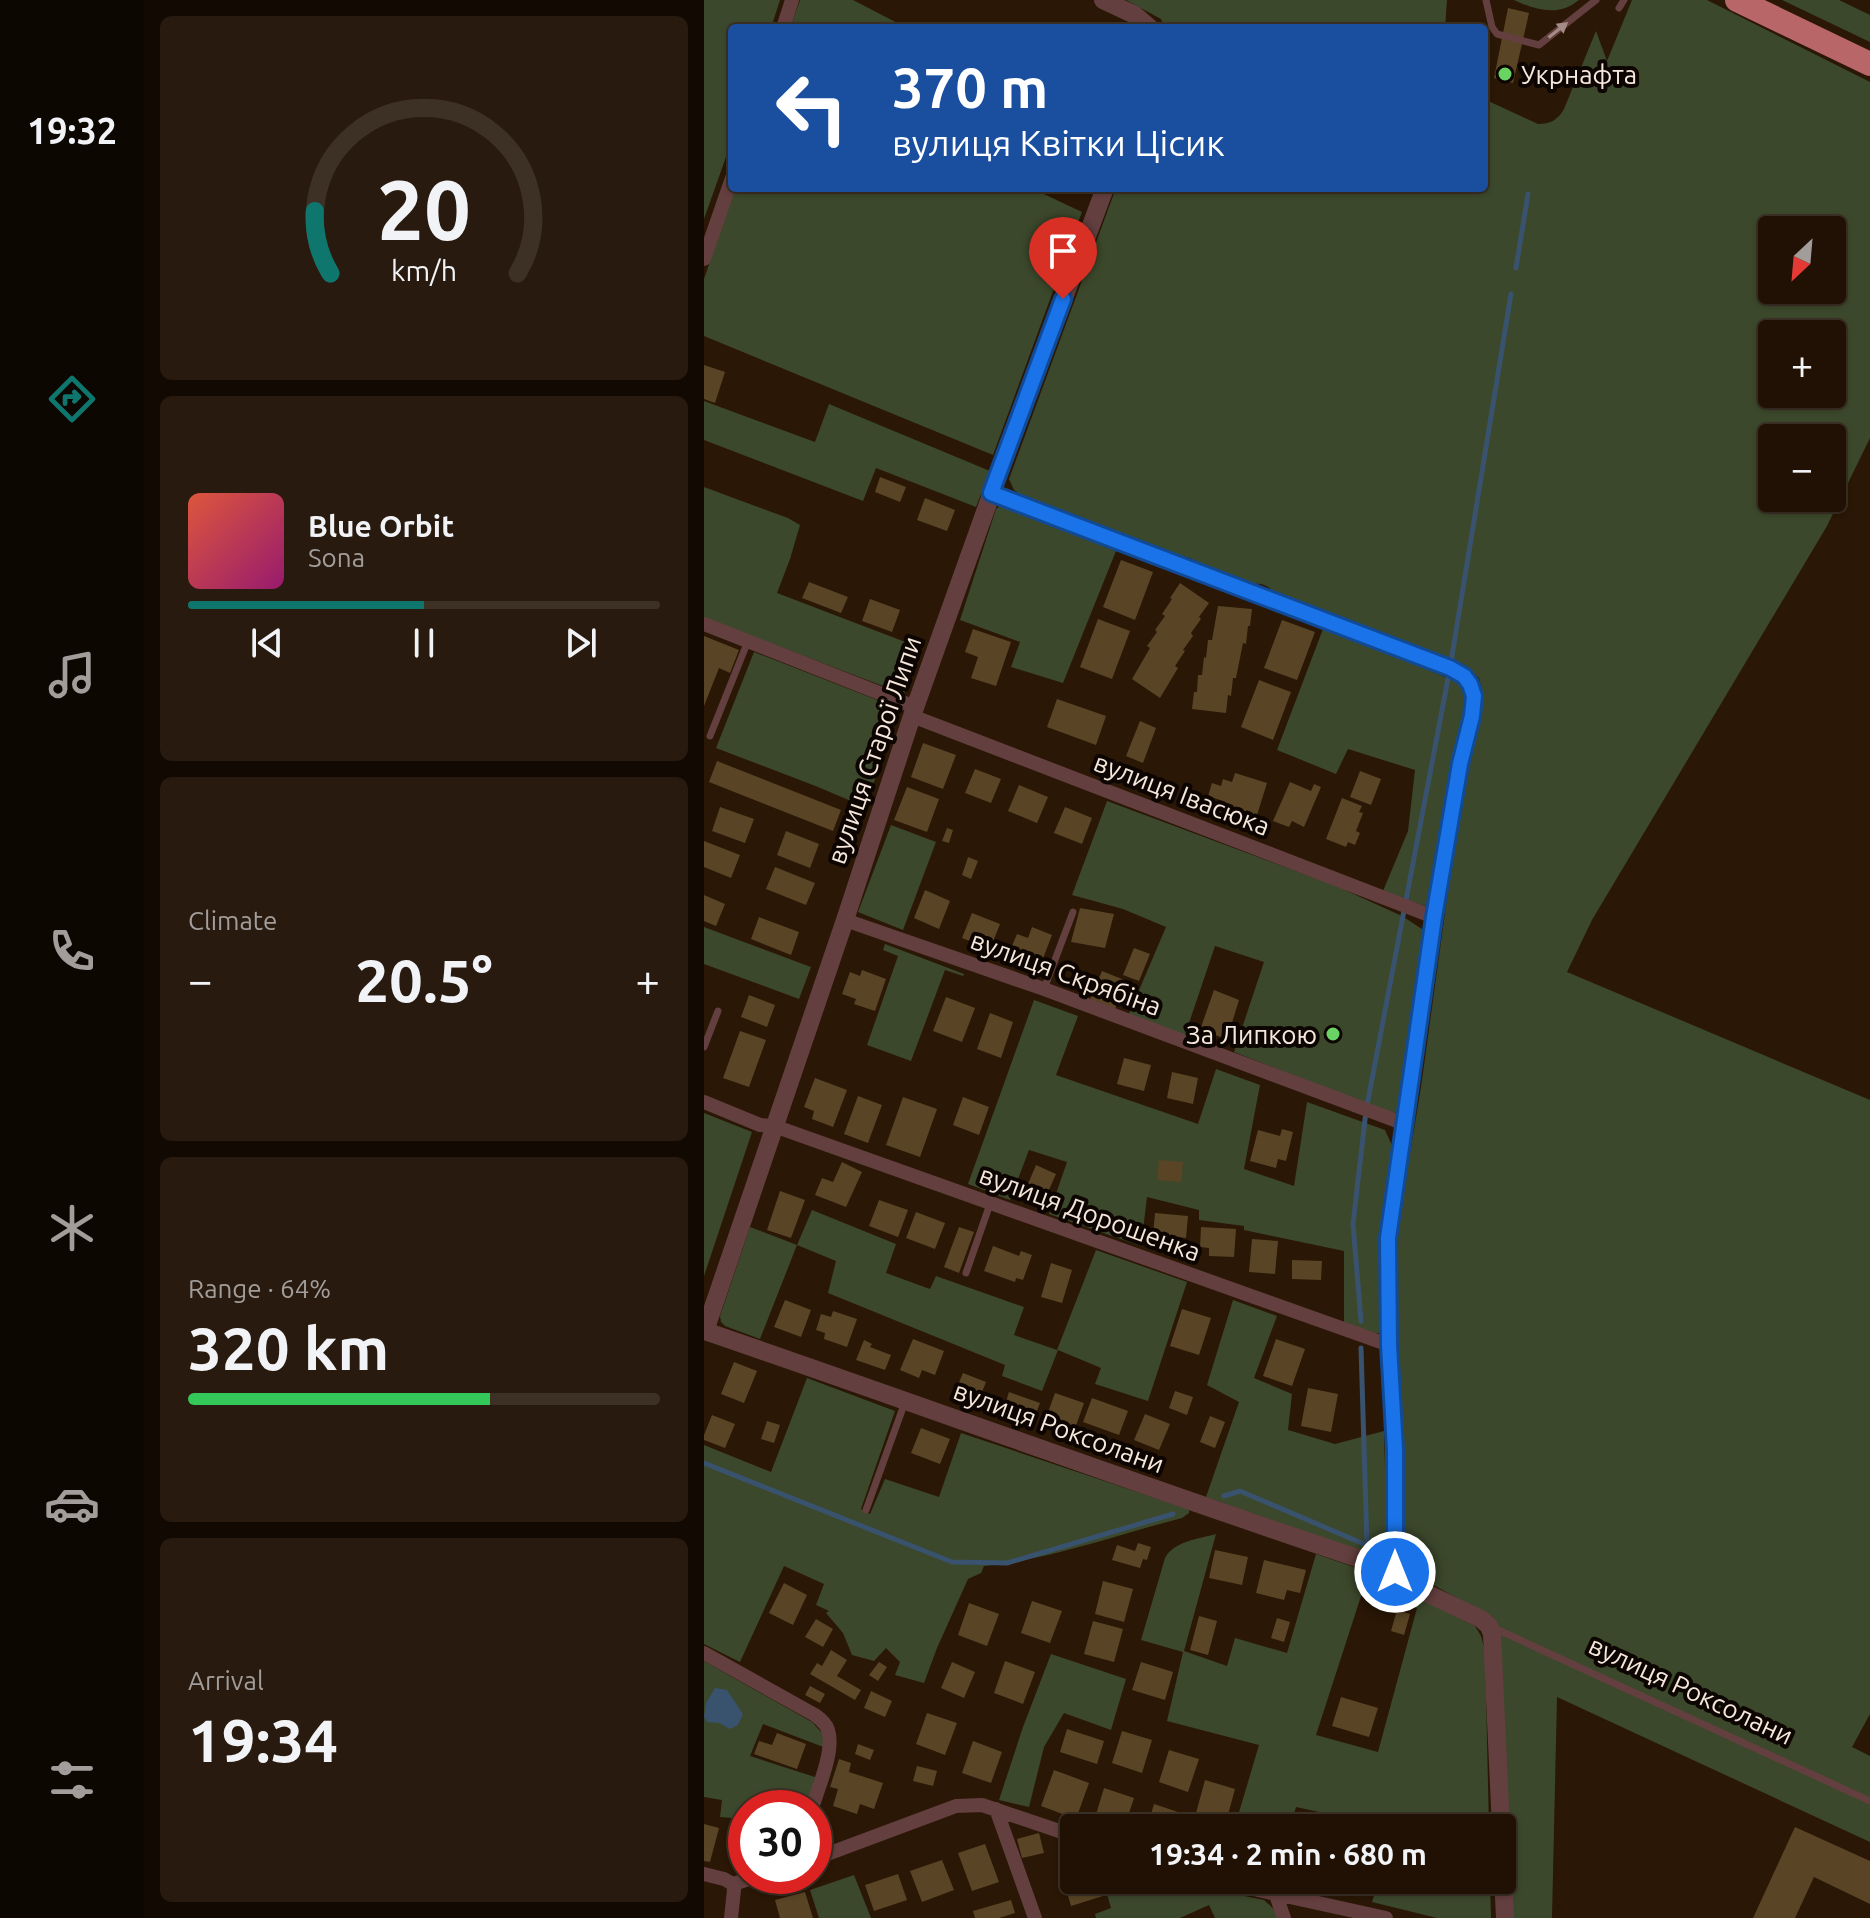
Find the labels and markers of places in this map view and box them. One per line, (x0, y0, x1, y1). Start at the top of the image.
place label: Укрнафта (1521, 60, 1637, 89)
marker: Укрнафта (1496, 65, 1514, 83)
pin (1029, 217, 1097, 299)
place label: За Липкою (1186, 1020, 1317, 1049)
marker: За Липкою (1324, 1025, 1342, 1043)

